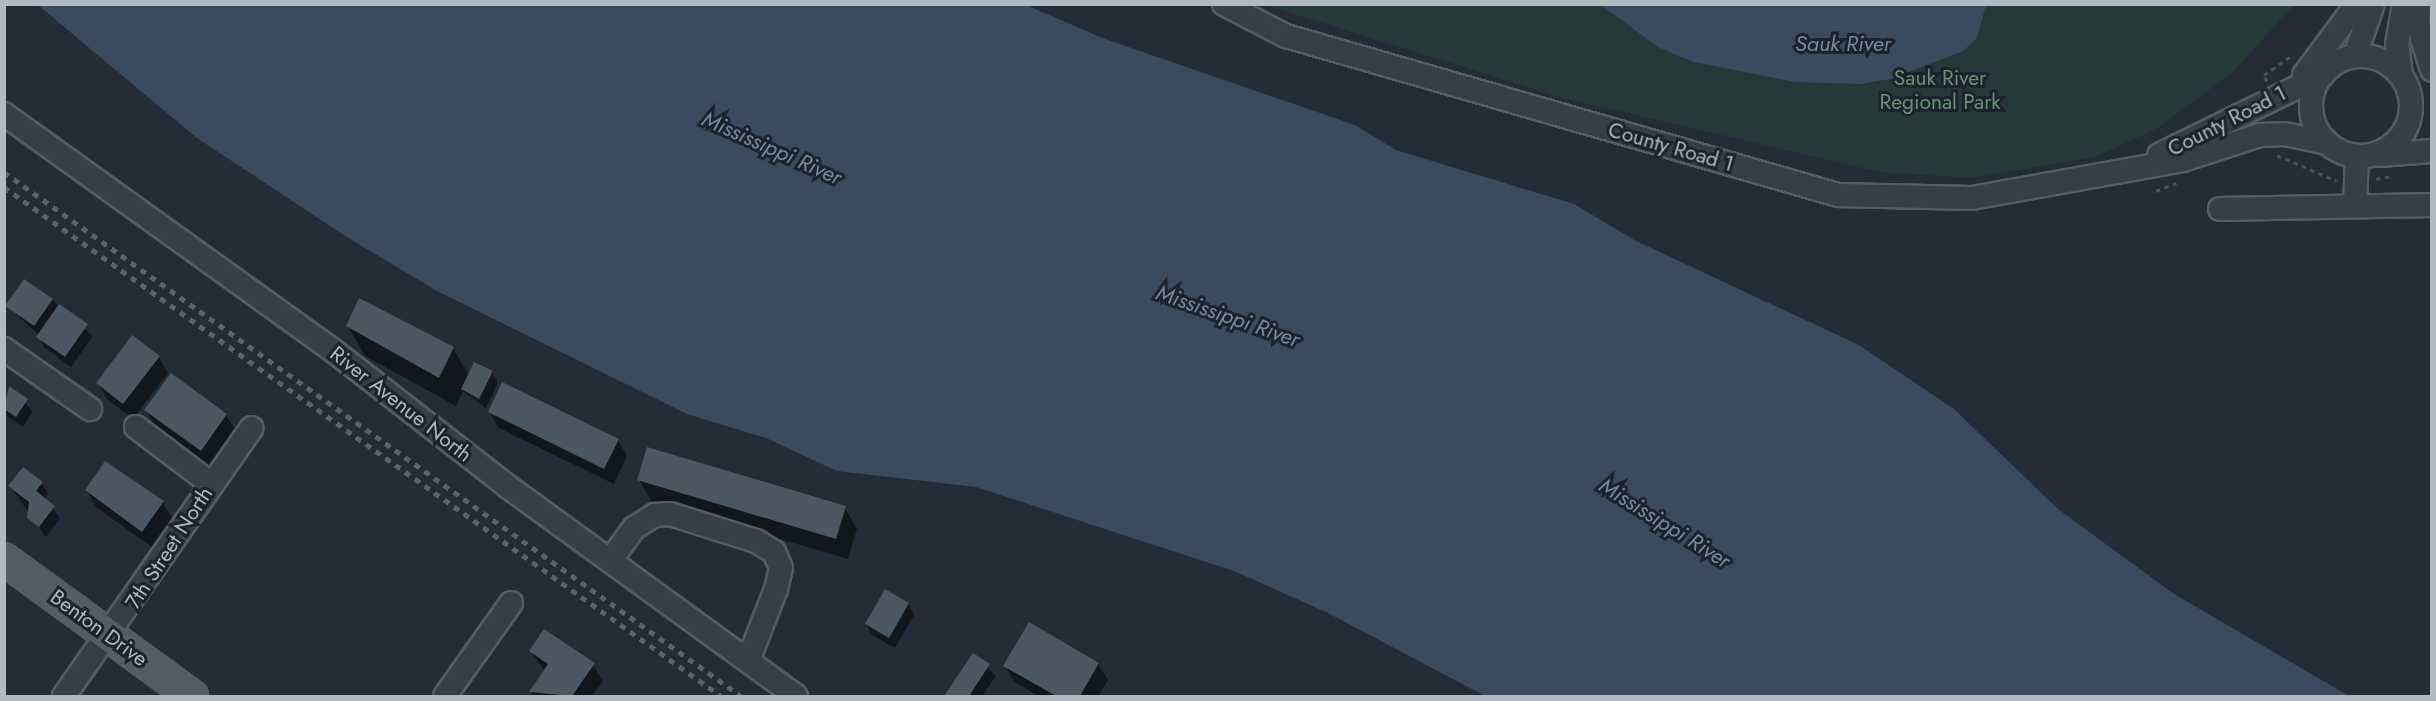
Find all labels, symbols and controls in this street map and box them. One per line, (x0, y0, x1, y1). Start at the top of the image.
water label: Sauk River (1795, 31, 1891, 57)
park label: Sauk River Regional Park (1879, 65, 2001, 115)
street label: County Road 1 (2164, 80, 2290, 162)
water label: Mississippi River (698, 105, 846, 191)
street label: County Road 1 (1605, 117, 1737, 177)
water label: Mississippi River (1153, 279, 1303, 353)
street label: River Avenue North (325, 341, 477, 467)
water label: Mississippi River (1595, 472, 1735, 574)
street label: 7th Street North (120, 482, 218, 614)
street label: Benton Drive (45, 584, 153, 672)

